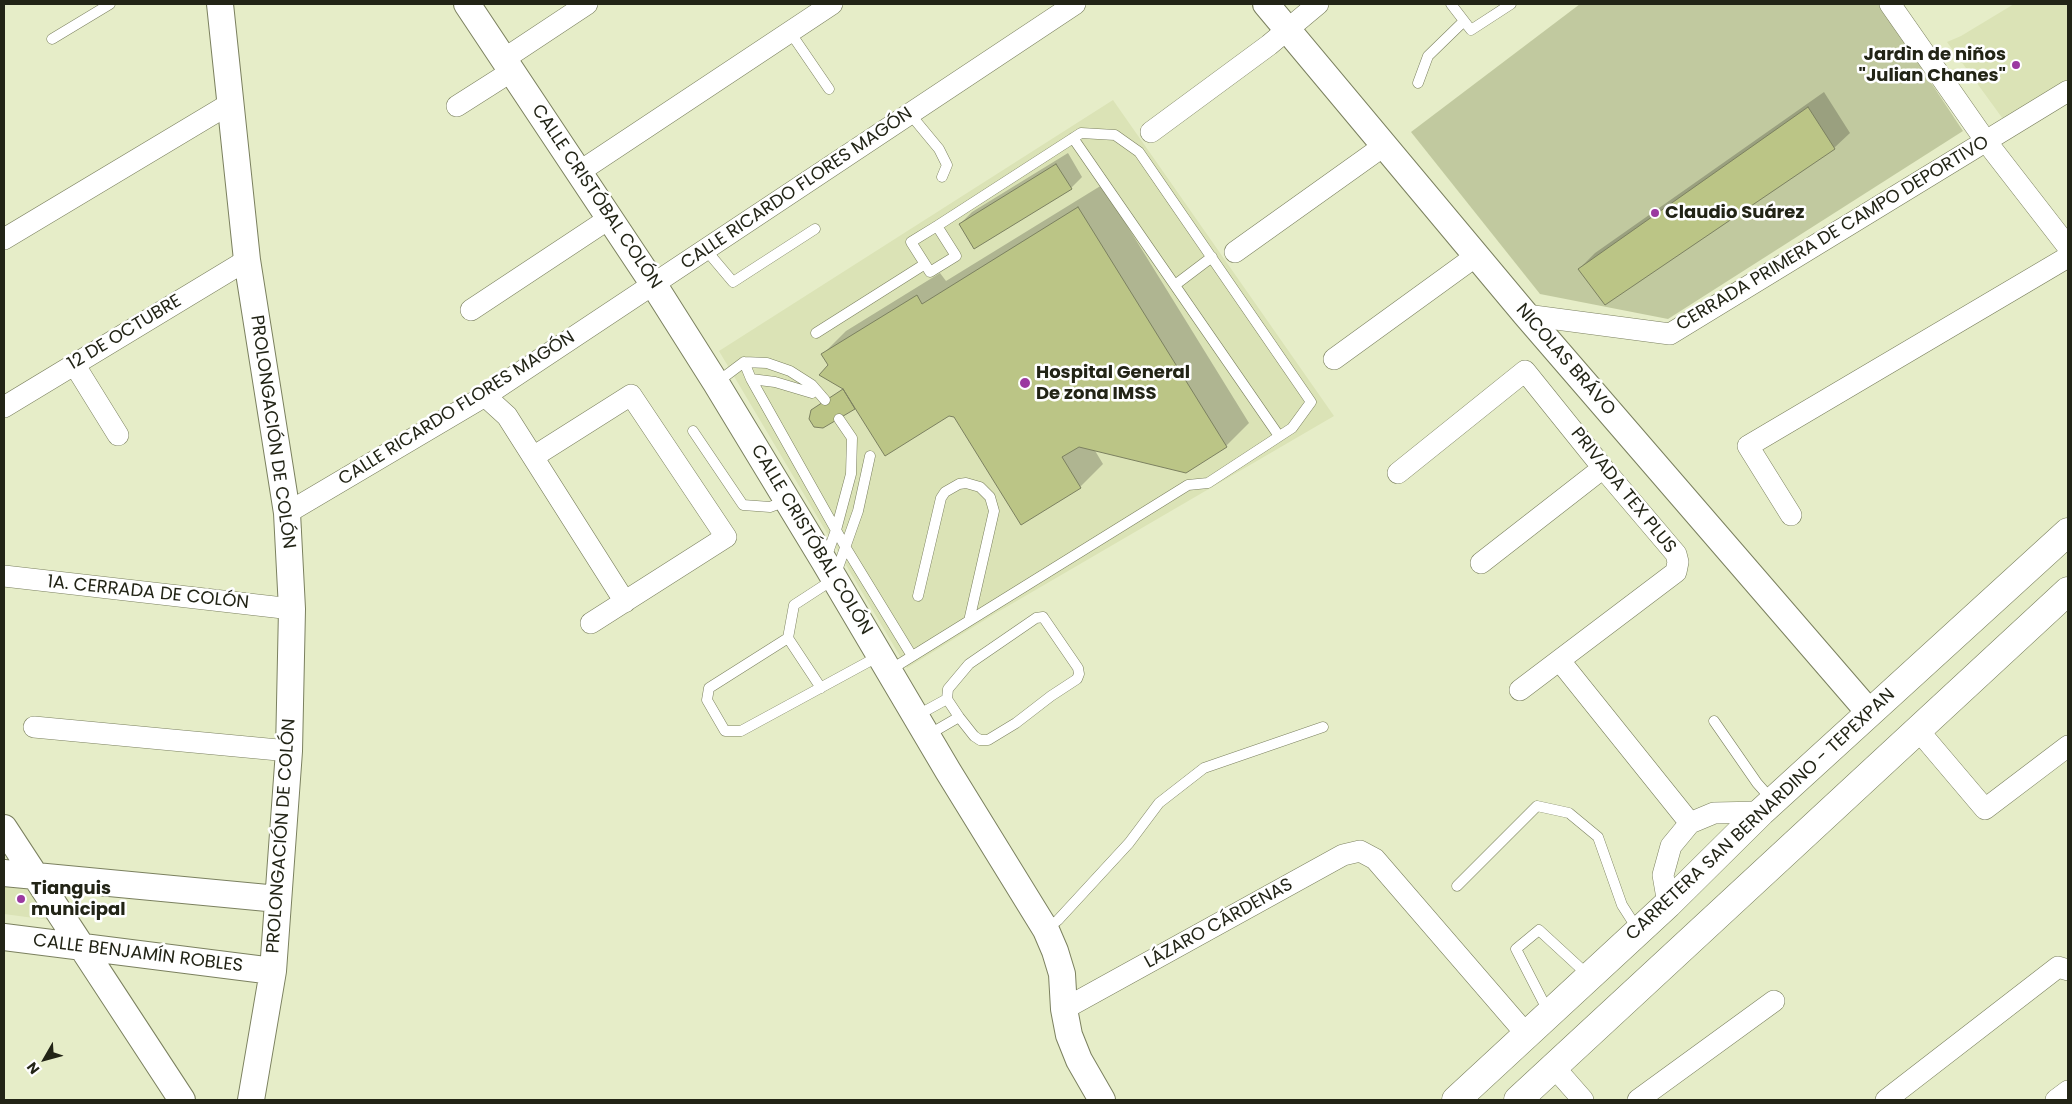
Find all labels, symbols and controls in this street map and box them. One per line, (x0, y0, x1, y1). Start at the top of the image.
place label: Jardìn de niños "Julian Chanes" (1859, 44, 2006, 86)
marker: Jardìn de niños "Julian Chanes" (2010, 59, 2022, 71)
street label: CALLE CRISTÓBAL COLÓN (526, 101, 666, 293)
street label: CALLE RICARDO FLORES MAGÓN (677, 103, 917, 275)
street label: CERRADA PRIMERA DE CAMPO DEPORTIVO (1673, 132, 1993, 336)
place label: Claudio Suárez (1665, 202, 1804, 224)
marker: Claudio Suárez (1649, 207, 1661, 219)
street label: 12 DE OCTUBRE (64, 291, 186, 375)
street label: NICOLAS BRÁVO (1511, 300, 1619, 420)
street label: PROLONGACIÓN DE COLÓN (245, 314, 299, 550)
street label: CALLE RICARDO FLORES MAGÓN (335, 327, 579, 491)
place label: Hospital General De zona IMSS (1036, 362, 1190, 404)
marker: Hospital General De zona IMSS (1018, 376, 1032, 390)
street label: PRIVADA TEX PLUS (1566, 424, 1680, 558)
street label: CALLE CRISTÓBAL COLÓN (746, 441, 876, 639)
street label: 1A. CERRADA DE COLÓN (46, 572, 250, 614)
street label: CARRETERA SAN BERNARDINO - TEPEXPAN (1622, 684, 1900, 946)
street label: PROLONGACIÓN DE COLÓN (263, 718, 301, 954)
street label: LÁZARO CÁRDENAS (1141, 874, 1297, 974)
place label: Tianguis municipal (31, 878, 126, 921)
marker: Tianguis municipal (15, 893, 27, 905)
street label: CALLE BENJAMÍN ROBLES (32, 930, 244, 978)
north arrow (20, 1034, 70, 1084)
text: N (22, 1058, 44, 1079)

